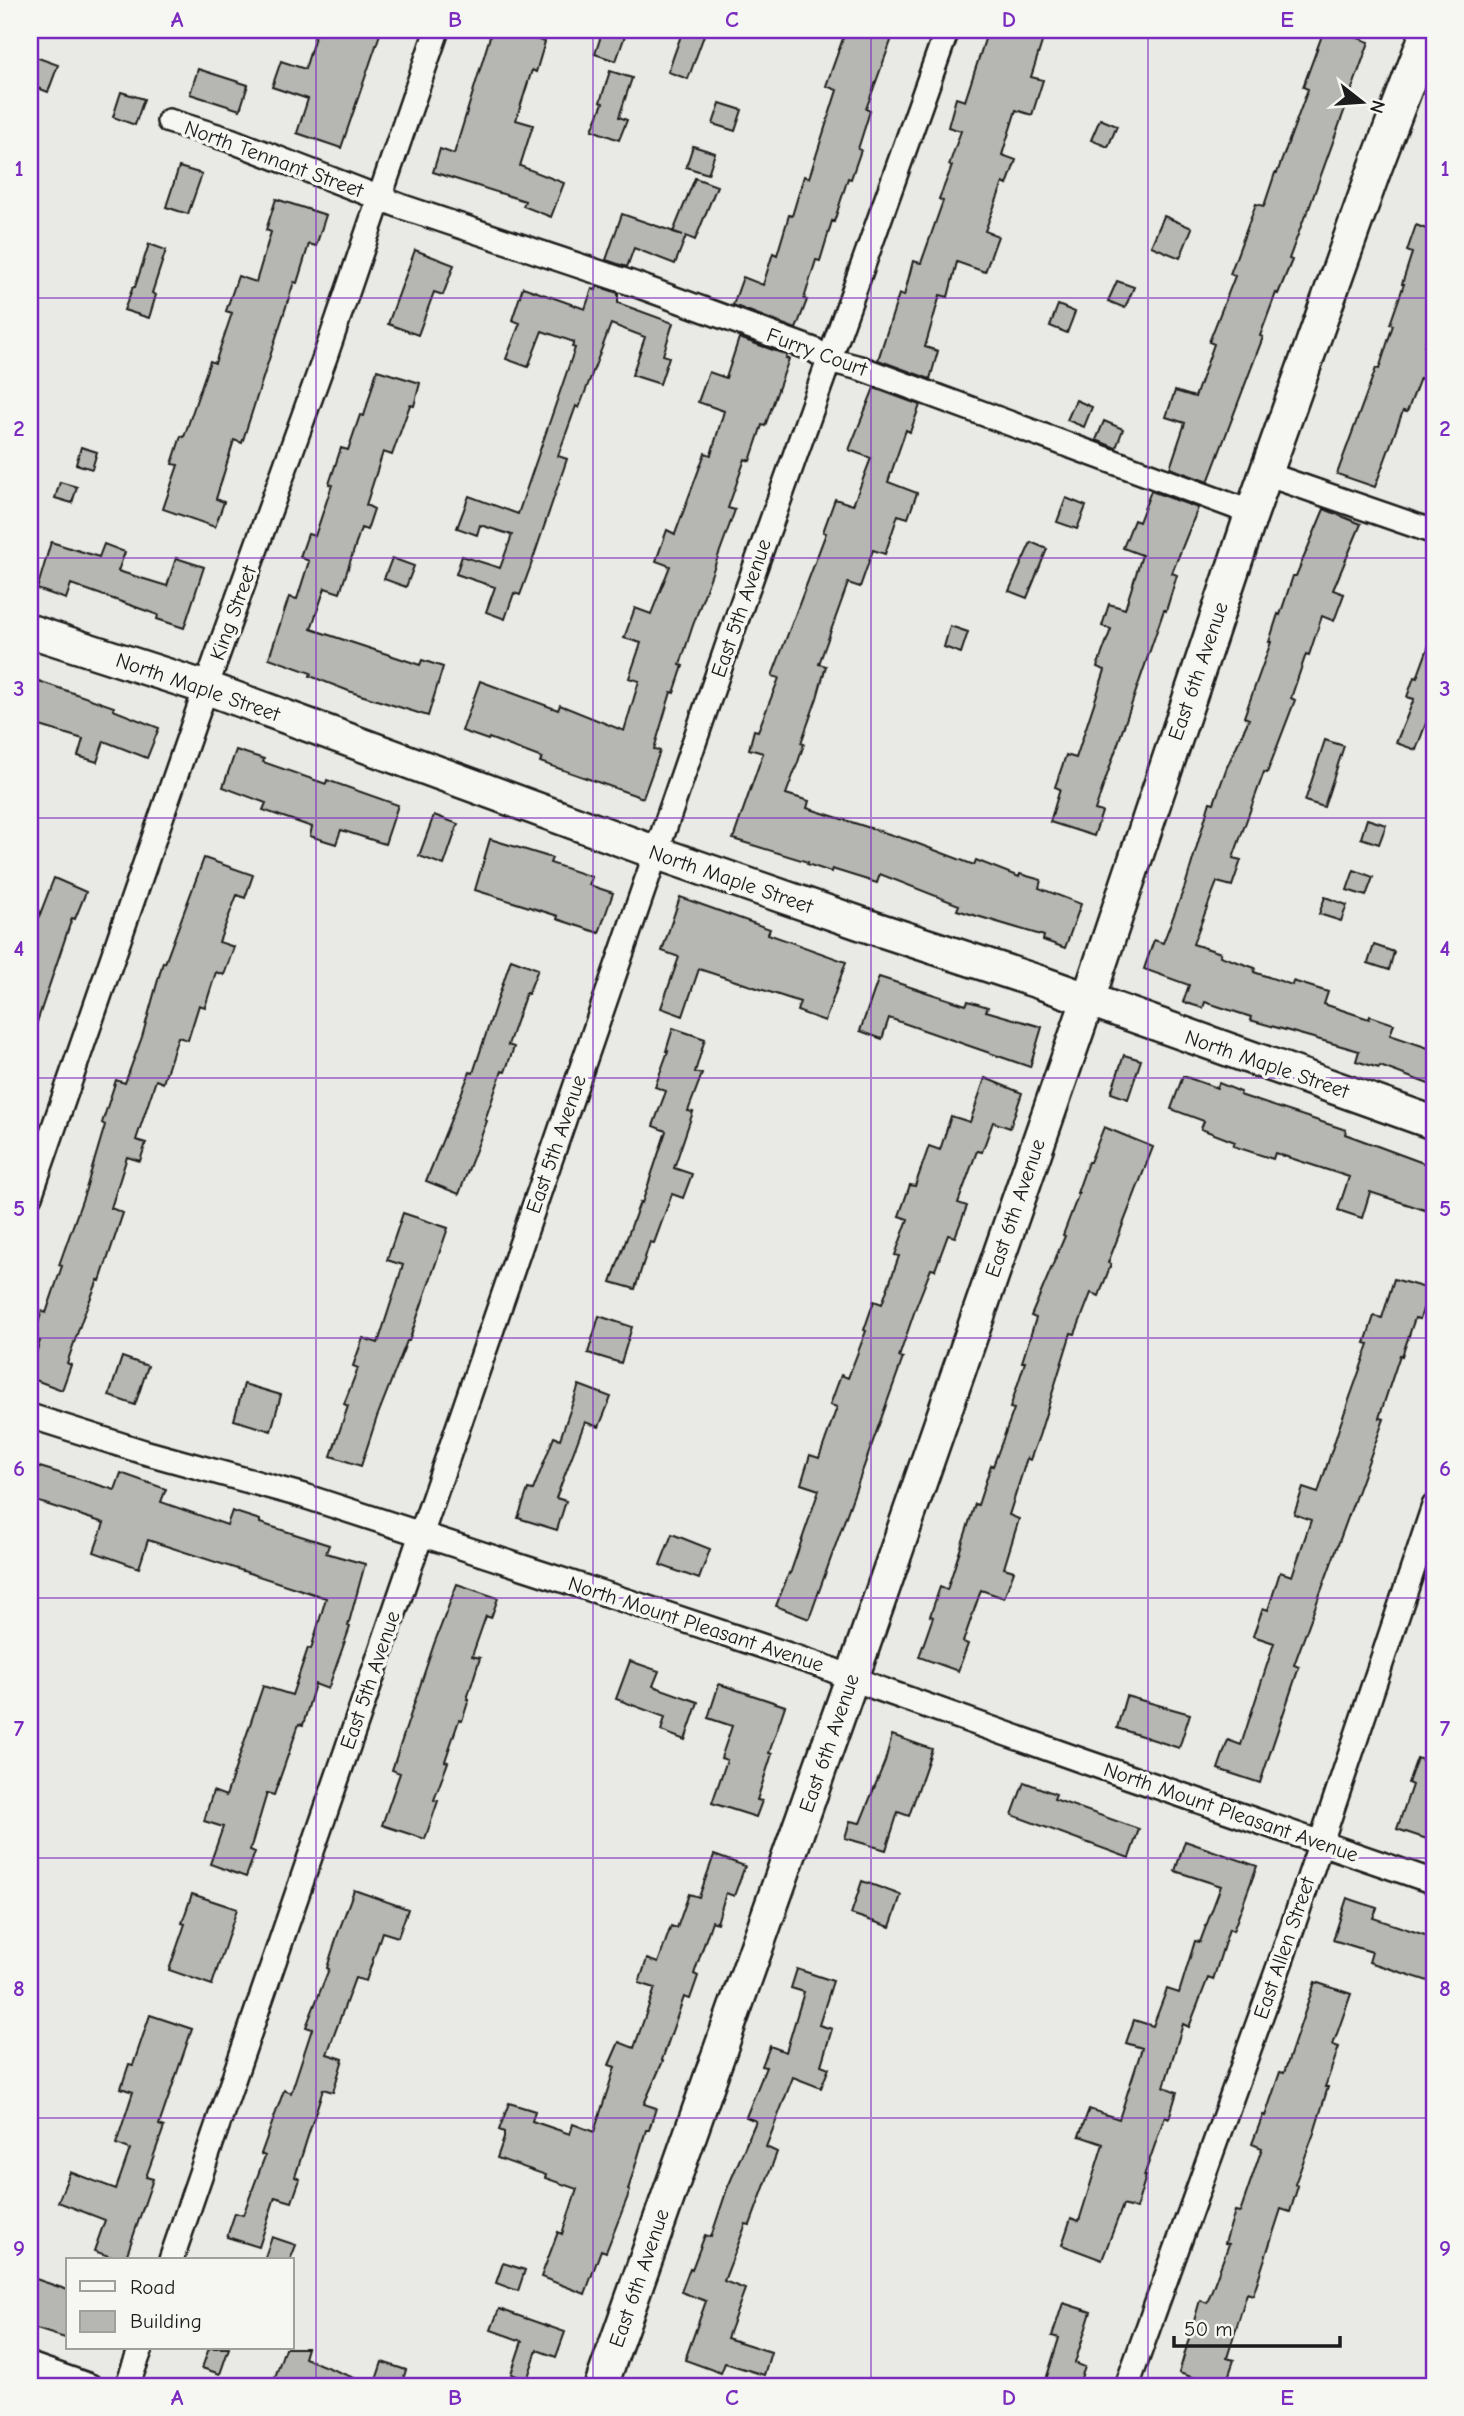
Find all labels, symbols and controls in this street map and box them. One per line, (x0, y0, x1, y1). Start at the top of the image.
text: A (171, 6, 184, 33)
text: B (448, 6, 462, 33)
text: C (725, 6, 739, 33)
text: D (1002, 6, 1016, 33)
text: E (1280, 6, 1294, 33)
north arrow (1328, 66, 1398, 136)
text: N (1365, 98, 1390, 116)
street label: North Tennant Street (181, 115, 368, 203)
text: 1 (14, 155, 24, 182)
text: 1 (1440, 155, 1450, 182)
street label: Furry Court (764, 323, 871, 382)
text: 2 (13, 415, 25, 442)
text: 2 (1439, 415, 1451, 442)
street label: East 5th Avenue (706, 536, 776, 680)
street label: King Street (205, 562, 262, 664)
street label: East 6th Avenue (1163, 599, 1233, 743)
street label: North Maple Street (113, 648, 284, 727)
text: 3 (13, 675, 25, 702)
text: 3 (1439, 675, 1451, 702)
street label: North Maple Street (646, 840, 817, 919)
text: 4 (14, 935, 25, 962)
text: 4 (1440, 935, 1451, 962)
street label: North Maple Street (1182, 1025, 1353, 1104)
street label: East 5th Avenue (521, 1072, 591, 1216)
street label: East 6th Avenue (980, 1136, 1050, 1280)
text: 5 (13, 1195, 25, 1222)
text: 5 (1439, 1195, 1451, 1222)
text: 6 (13, 1455, 25, 1482)
text: 6 (1439, 1455, 1451, 1482)
street label: North Mount Pleasant Avenue (565, 1571, 827, 1677)
street label: East 5th Avenue (335, 1608, 405, 1752)
street label: East 6th Avenue (794, 1671, 864, 1815)
text: 7 (14, 1715, 25, 1742)
text: 7 (1440, 1715, 1451, 1742)
street label: North Mount Pleasant Avenue (1101, 1757, 1361, 1867)
street label: East Allen Street (1248, 1873, 1320, 2022)
text: 8 (13, 1975, 25, 2002)
text: 8 (1439, 1975, 1451, 2002)
street label: East 6th Avenue (604, 2206, 674, 2350)
text: 9 (13, 2235, 25, 2262)
text: 9 (1439, 2235, 1451, 2262)
legend (66, 2258, 294, 2350)
text: Road (130, 2275, 175, 2299)
scale bar (1174, 2304, 1340, 2348)
text: Building (130, 2309, 202, 2333)
text: 50 m (1184, 2317, 1233, 2341)
text: A (171, 2384, 184, 2411)
text: B (448, 2384, 462, 2411)
text: C (725, 2384, 739, 2411)
text: D (1002, 2384, 1016, 2411)
text: E (1280, 2384, 1294, 2411)

